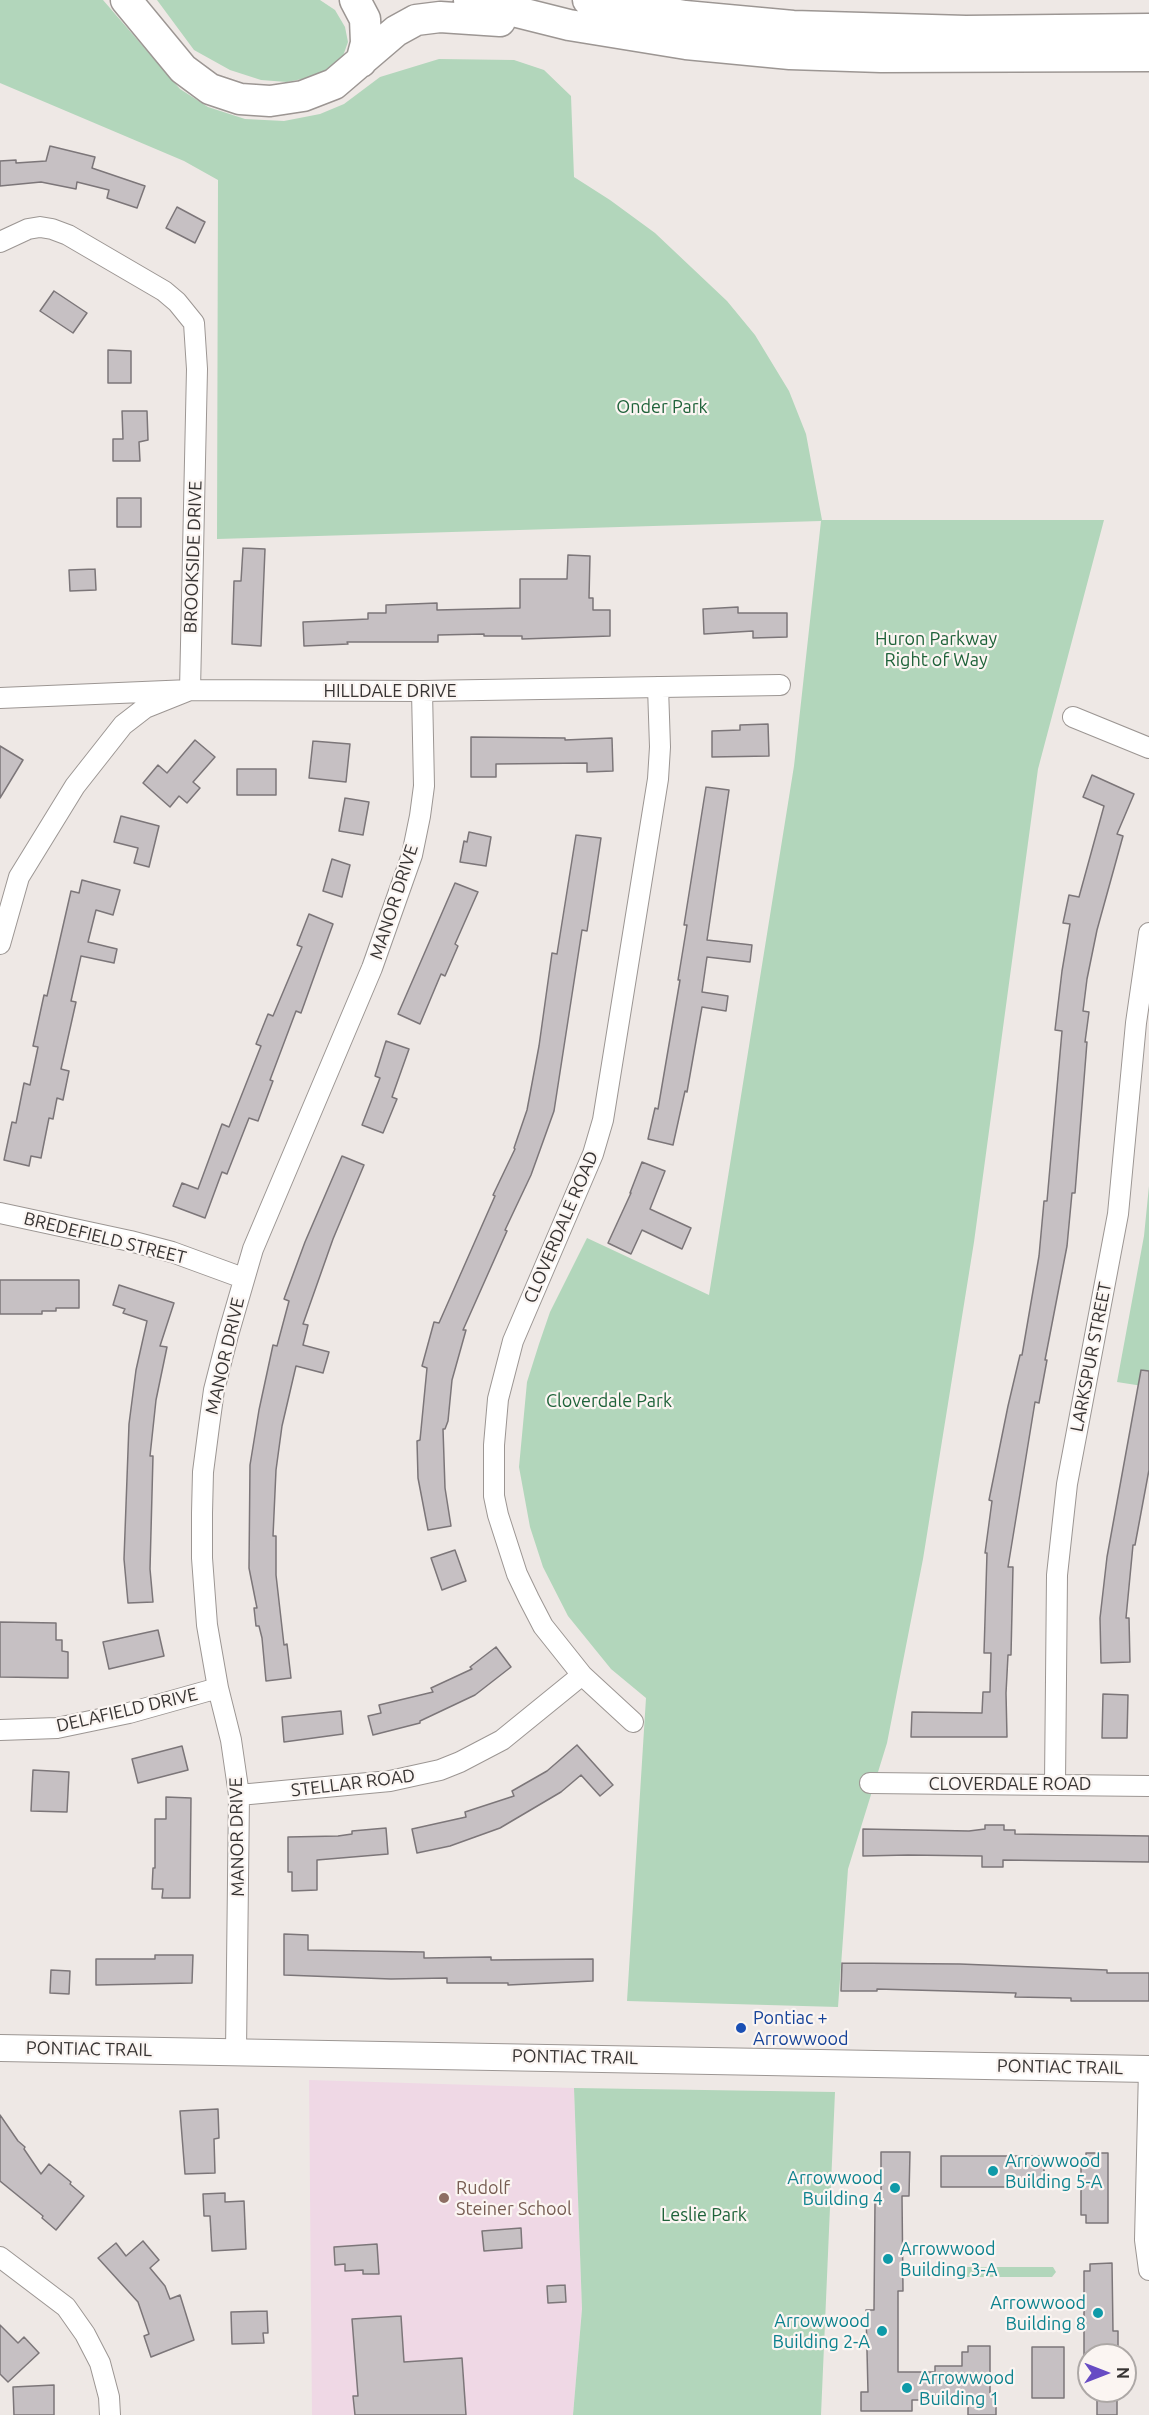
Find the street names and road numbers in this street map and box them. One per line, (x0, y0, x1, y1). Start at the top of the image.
street label: BROOKSIDE DRIVE (180, 480, 206, 634)
street label: HILLDALE DRIVE (323, 680, 457, 702)
street label: MANOR DRIVE (365, 842, 423, 962)
street label: CLOVERDALE ROAD (519, 1148, 603, 1306)
street label: BREDEFIELD STREET (22, 1207, 188, 1269)
street label: LARKSPUR STREET (1066, 1280, 1116, 1434)
street label: MANOR DRIVE (201, 1295, 249, 1417)
street label: DELAFIELD DRIVE (54, 1683, 200, 1737)
street label: STELLAR ROAD (290, 1765, 416, 1801)
street label: CLOVERDALE ROAD (928, 1773, 1092, 1795)
street label: MANOR DRIVE (225, 1777, 249, 1897)
street label: PONTIAC TRAIL (26, 2037, 152, 2061)
street label: PONTIAC TRAIL (512, 2045, 638, 2069)
street label: PONTIAC TRAIL (997, 2055, 1123, 2079)

